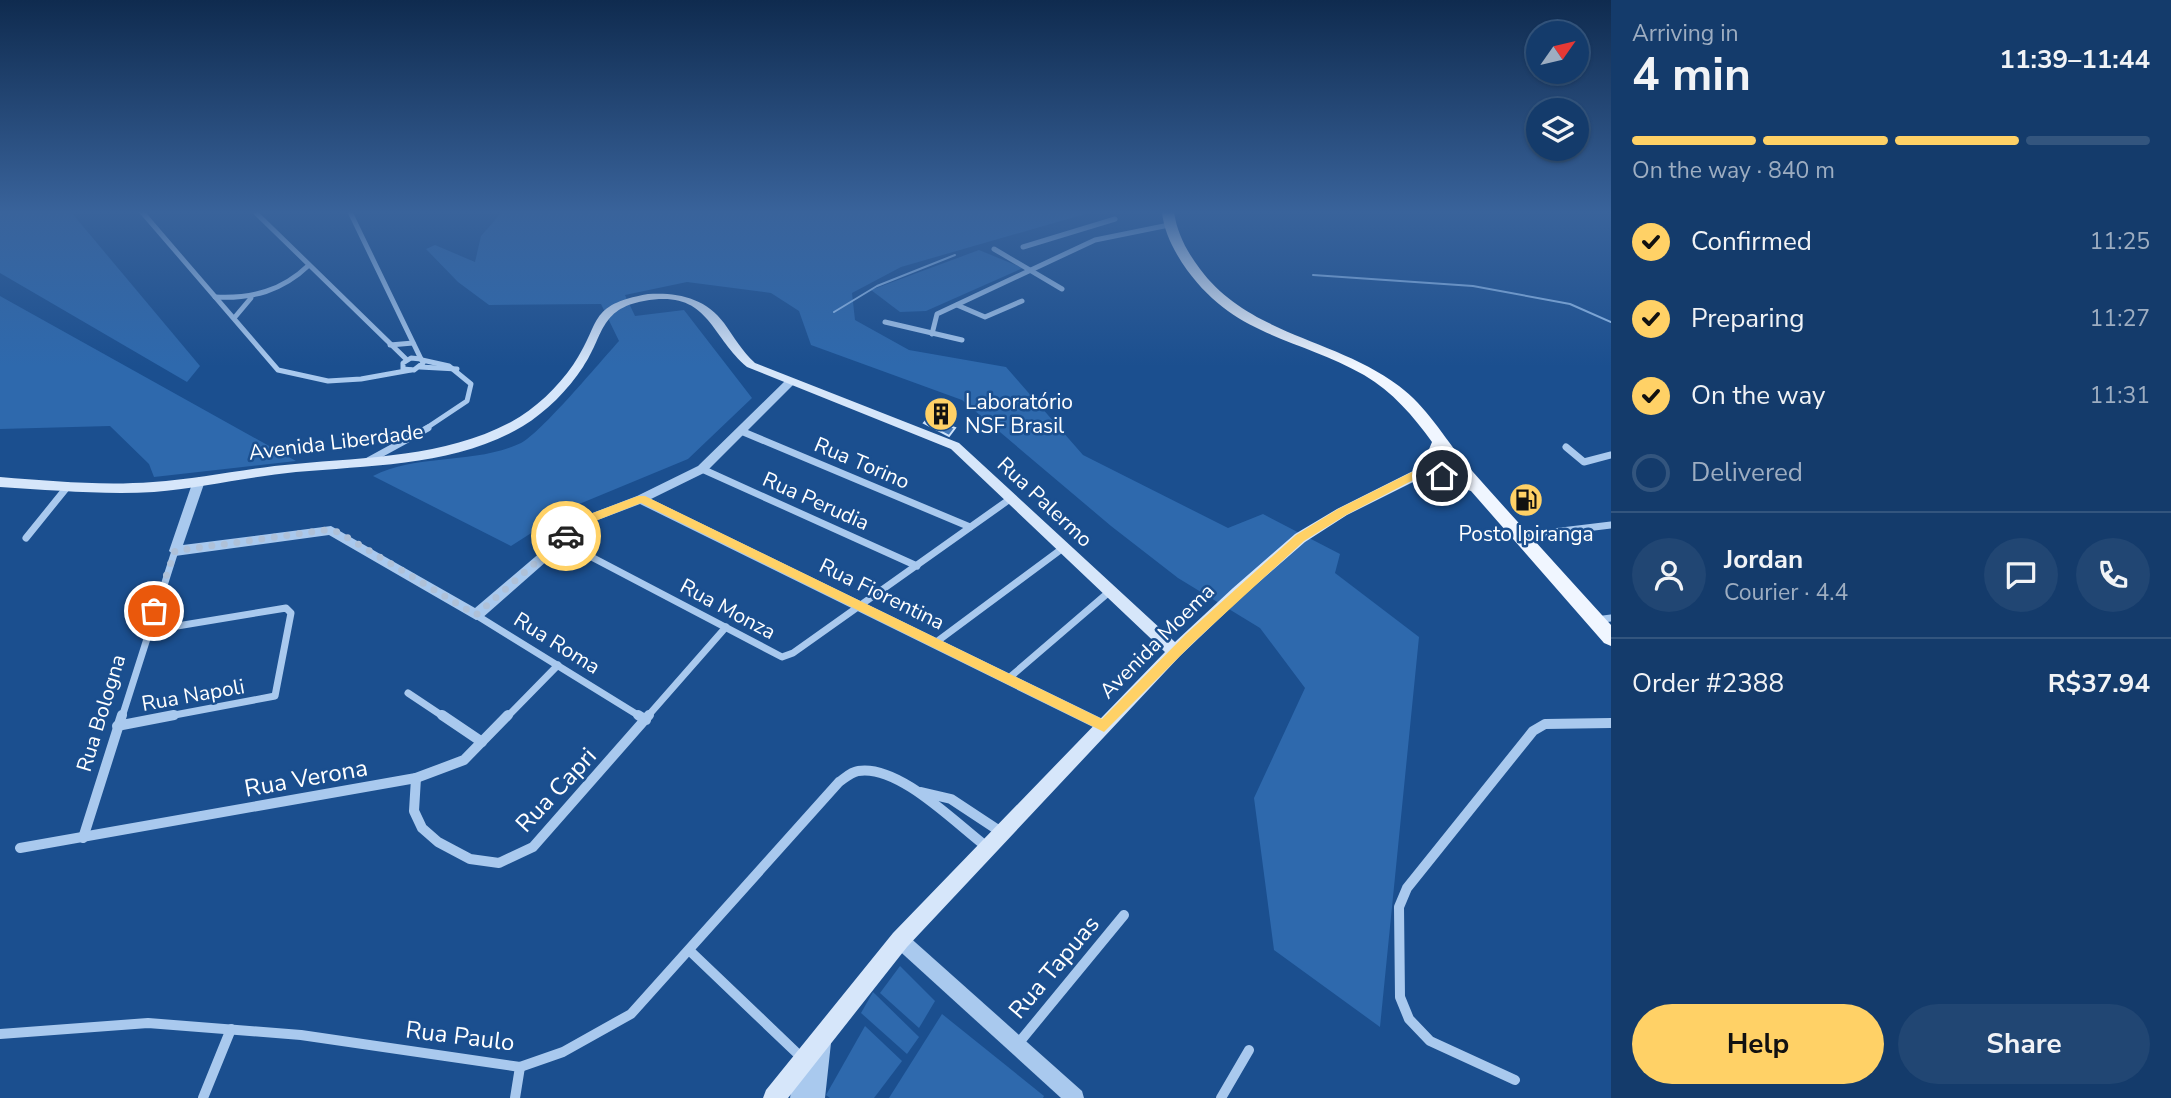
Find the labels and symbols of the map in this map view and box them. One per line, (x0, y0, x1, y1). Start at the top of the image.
north arrow (1526, 21, 1589, 84)
place label: Laboratório NSF Brasil (965, 388, 1073, 440)
building icon: Laboratório NSF Brasil (922, 395, 960, 433)
street label: Avenida Liberdade (247, 417, 425, 467)
street label: Rua Torino (810, 430, 914, 496)
pin (1412, 446, 1472, 506)
street label: Rua Palermo (991, 451, 1099, 553)
street label: Rua Perudia (758, 465, 874, 537)
fuel station icon: Posto Ipiranga (1507, 481, 1545, 519)
courier (531, 501, 601, 571)
place label: Posto Ipiranga (1458, 520, 1594, 548)
street label: Rua Fiorentina (815, 552, 949, 636)
street label: Rua Monza (675, 572, 781, 646)
street label: Avenida Moema (1093, 577, 1221, 705)
pin (124, 581, 184, 641)
street label: Rua Roma (508, 605, 606, 681)
street label: Rua Bologna (70, 651, 132, 775)
street label: Rua Napoli (139, 672, 247, 718)
street label: Rua Capri (508, 741, 604, 839)
street label: Rua Verona (242, 751, 370, 805)
street label: Rua Tapuas (1001, 909, 1107, 1025)
street label: Rua Paulo (404, 1013, 516, 1059)

